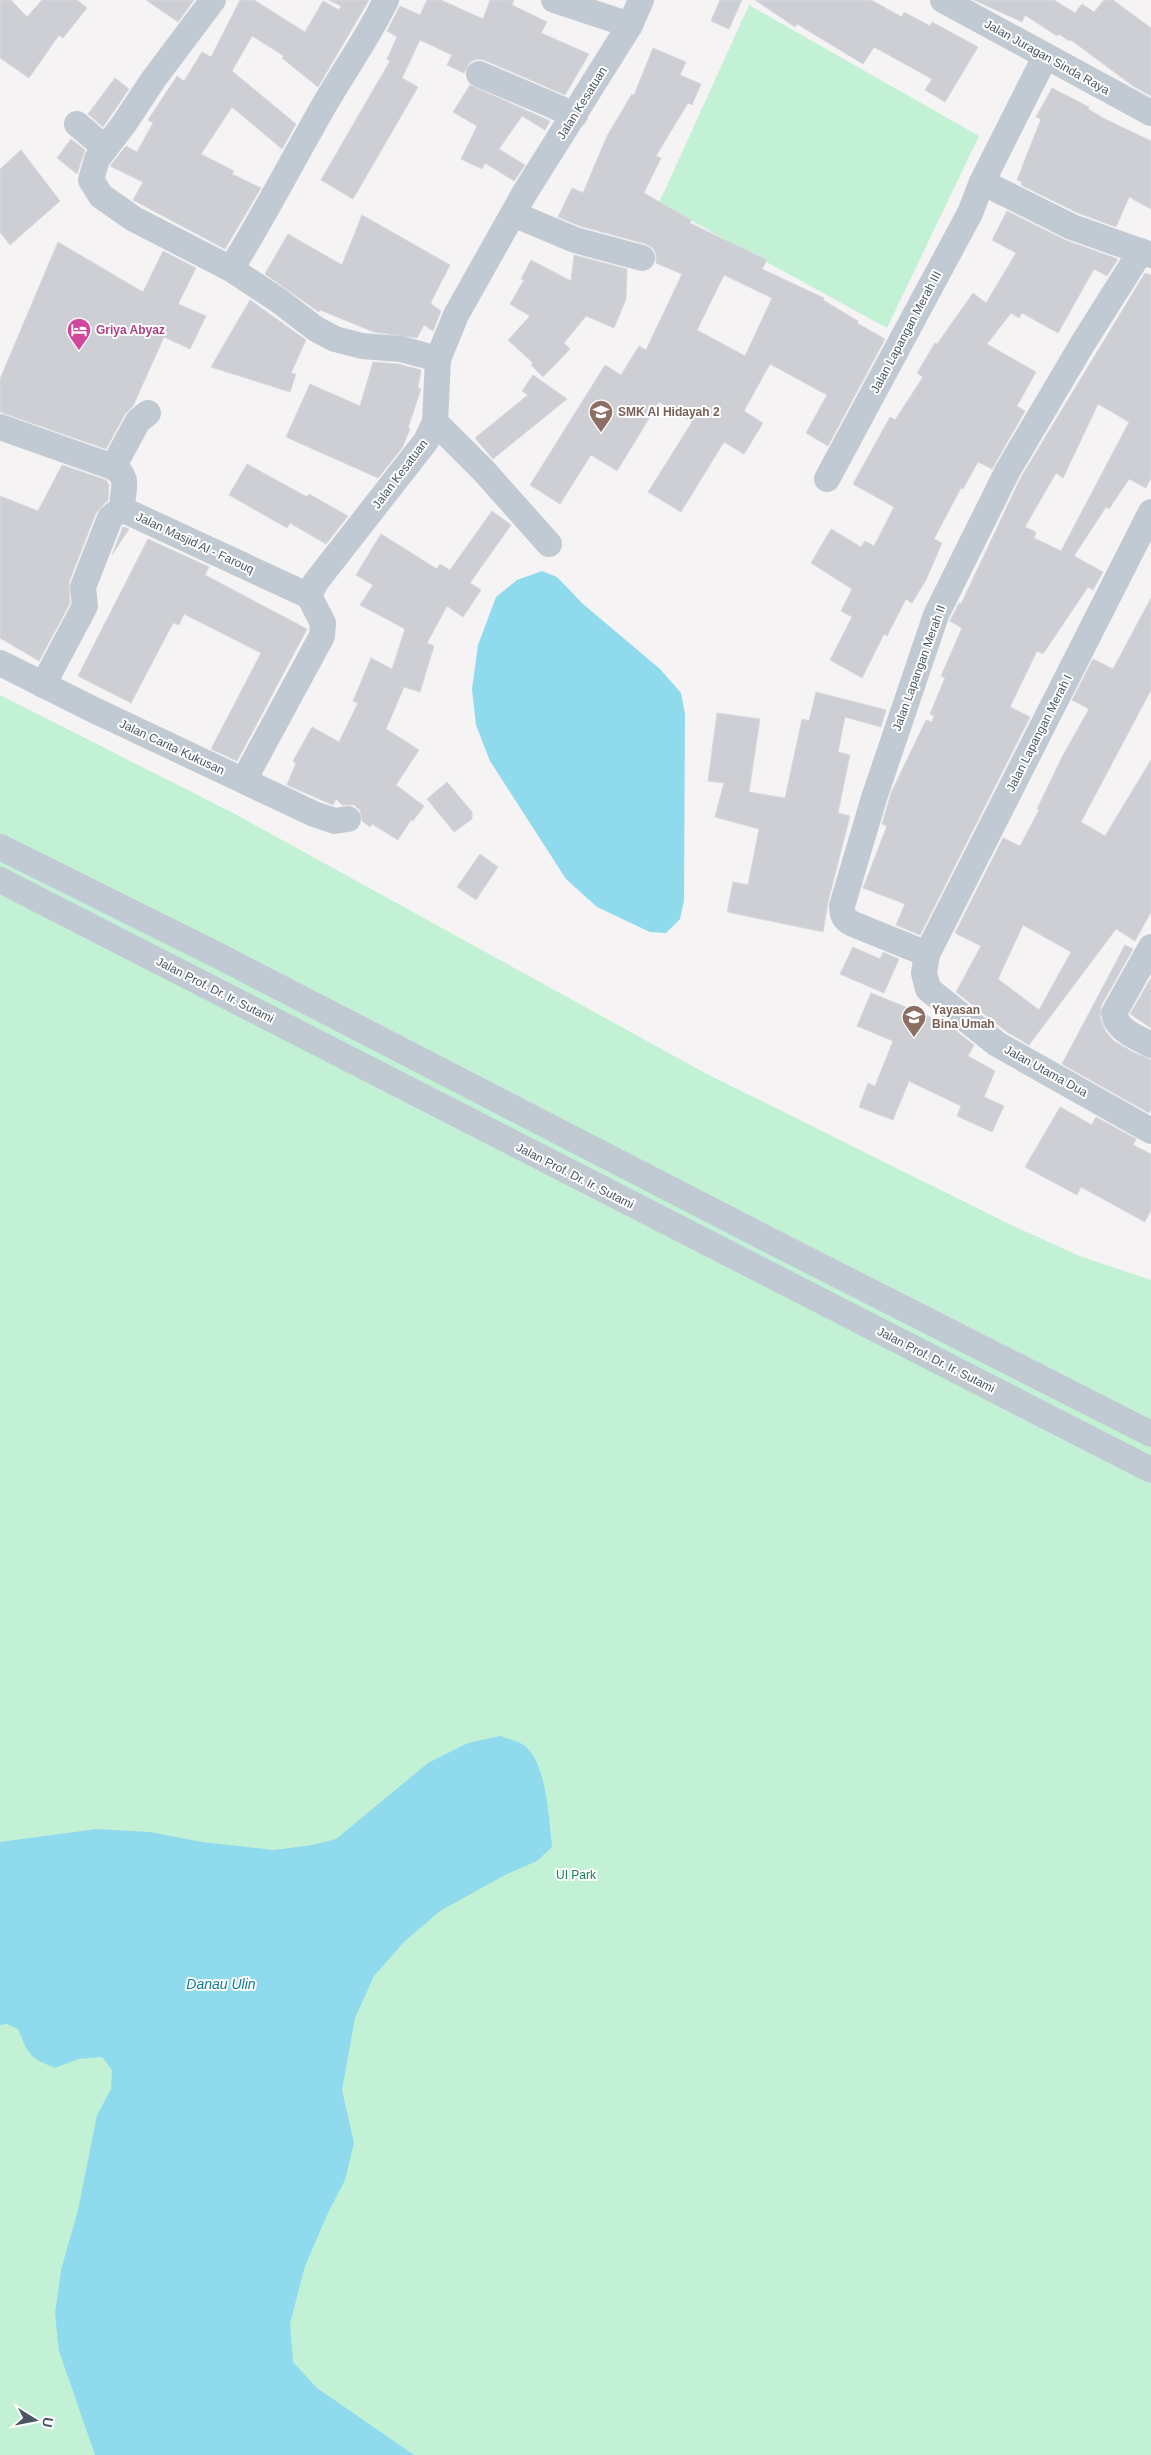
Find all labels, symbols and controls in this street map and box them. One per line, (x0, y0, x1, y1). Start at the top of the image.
street label: Jalan Juragan Sinda Raya (982, 17, 1112, 97)
street label: Jalan Kesatuan (554, 64, 610, 142)
street label: Jalan Lapangan Merah III (868, 269, 944, 395)
hotel icon: Griya Abyaz (66, 317, 92, 351)
place label: Griya Abyaz (96, 323, 165, 337)
school or university icon: SMK Al Hidayah 2 (588, 399, 614, 433)
place label: SMK Al Hidayah 2 (618, 405, 720, 419)
street label: Jalan Kesatuan (370, 437, 430, 511)
street label: Jalan Masjid Al - Farouq (134, 509, 256, 577)
street label: Jalan Lapangan Merah II (890, 603, 948, 733)
street label: Jalan Lapangan Merah I (1003, 672, 1075, 794)
street label: Jalan Carita Kukusan (117, 717, 227, 777)
street label: Jalan Prof. Dr. Ir. Sutami (154, 954, 276, 1026)
place label: Yayasan Bina Umah (932, 1003, 995, 1031)
school or university icon: Yayasan Bina Umah (901, 1004, 927, 1038)
street label: Jalan Utama Dua (1002, 1042, 1090, 1100)
street label: Jalan Prof. Dr. Ir. Sutami (514, 1140, 636, 1212)
street label: Jalan Prof. Dr. Ir. Sutami (875, 1324, 997, 1396)
park label: UI Park (556, 1868, 597, 1882)
water label: Danau Ulin (186, 1976, 256, 1992)
north arrow (10, 2395, 60, 2445)
text: U (39, 2416, 57, 2429)

